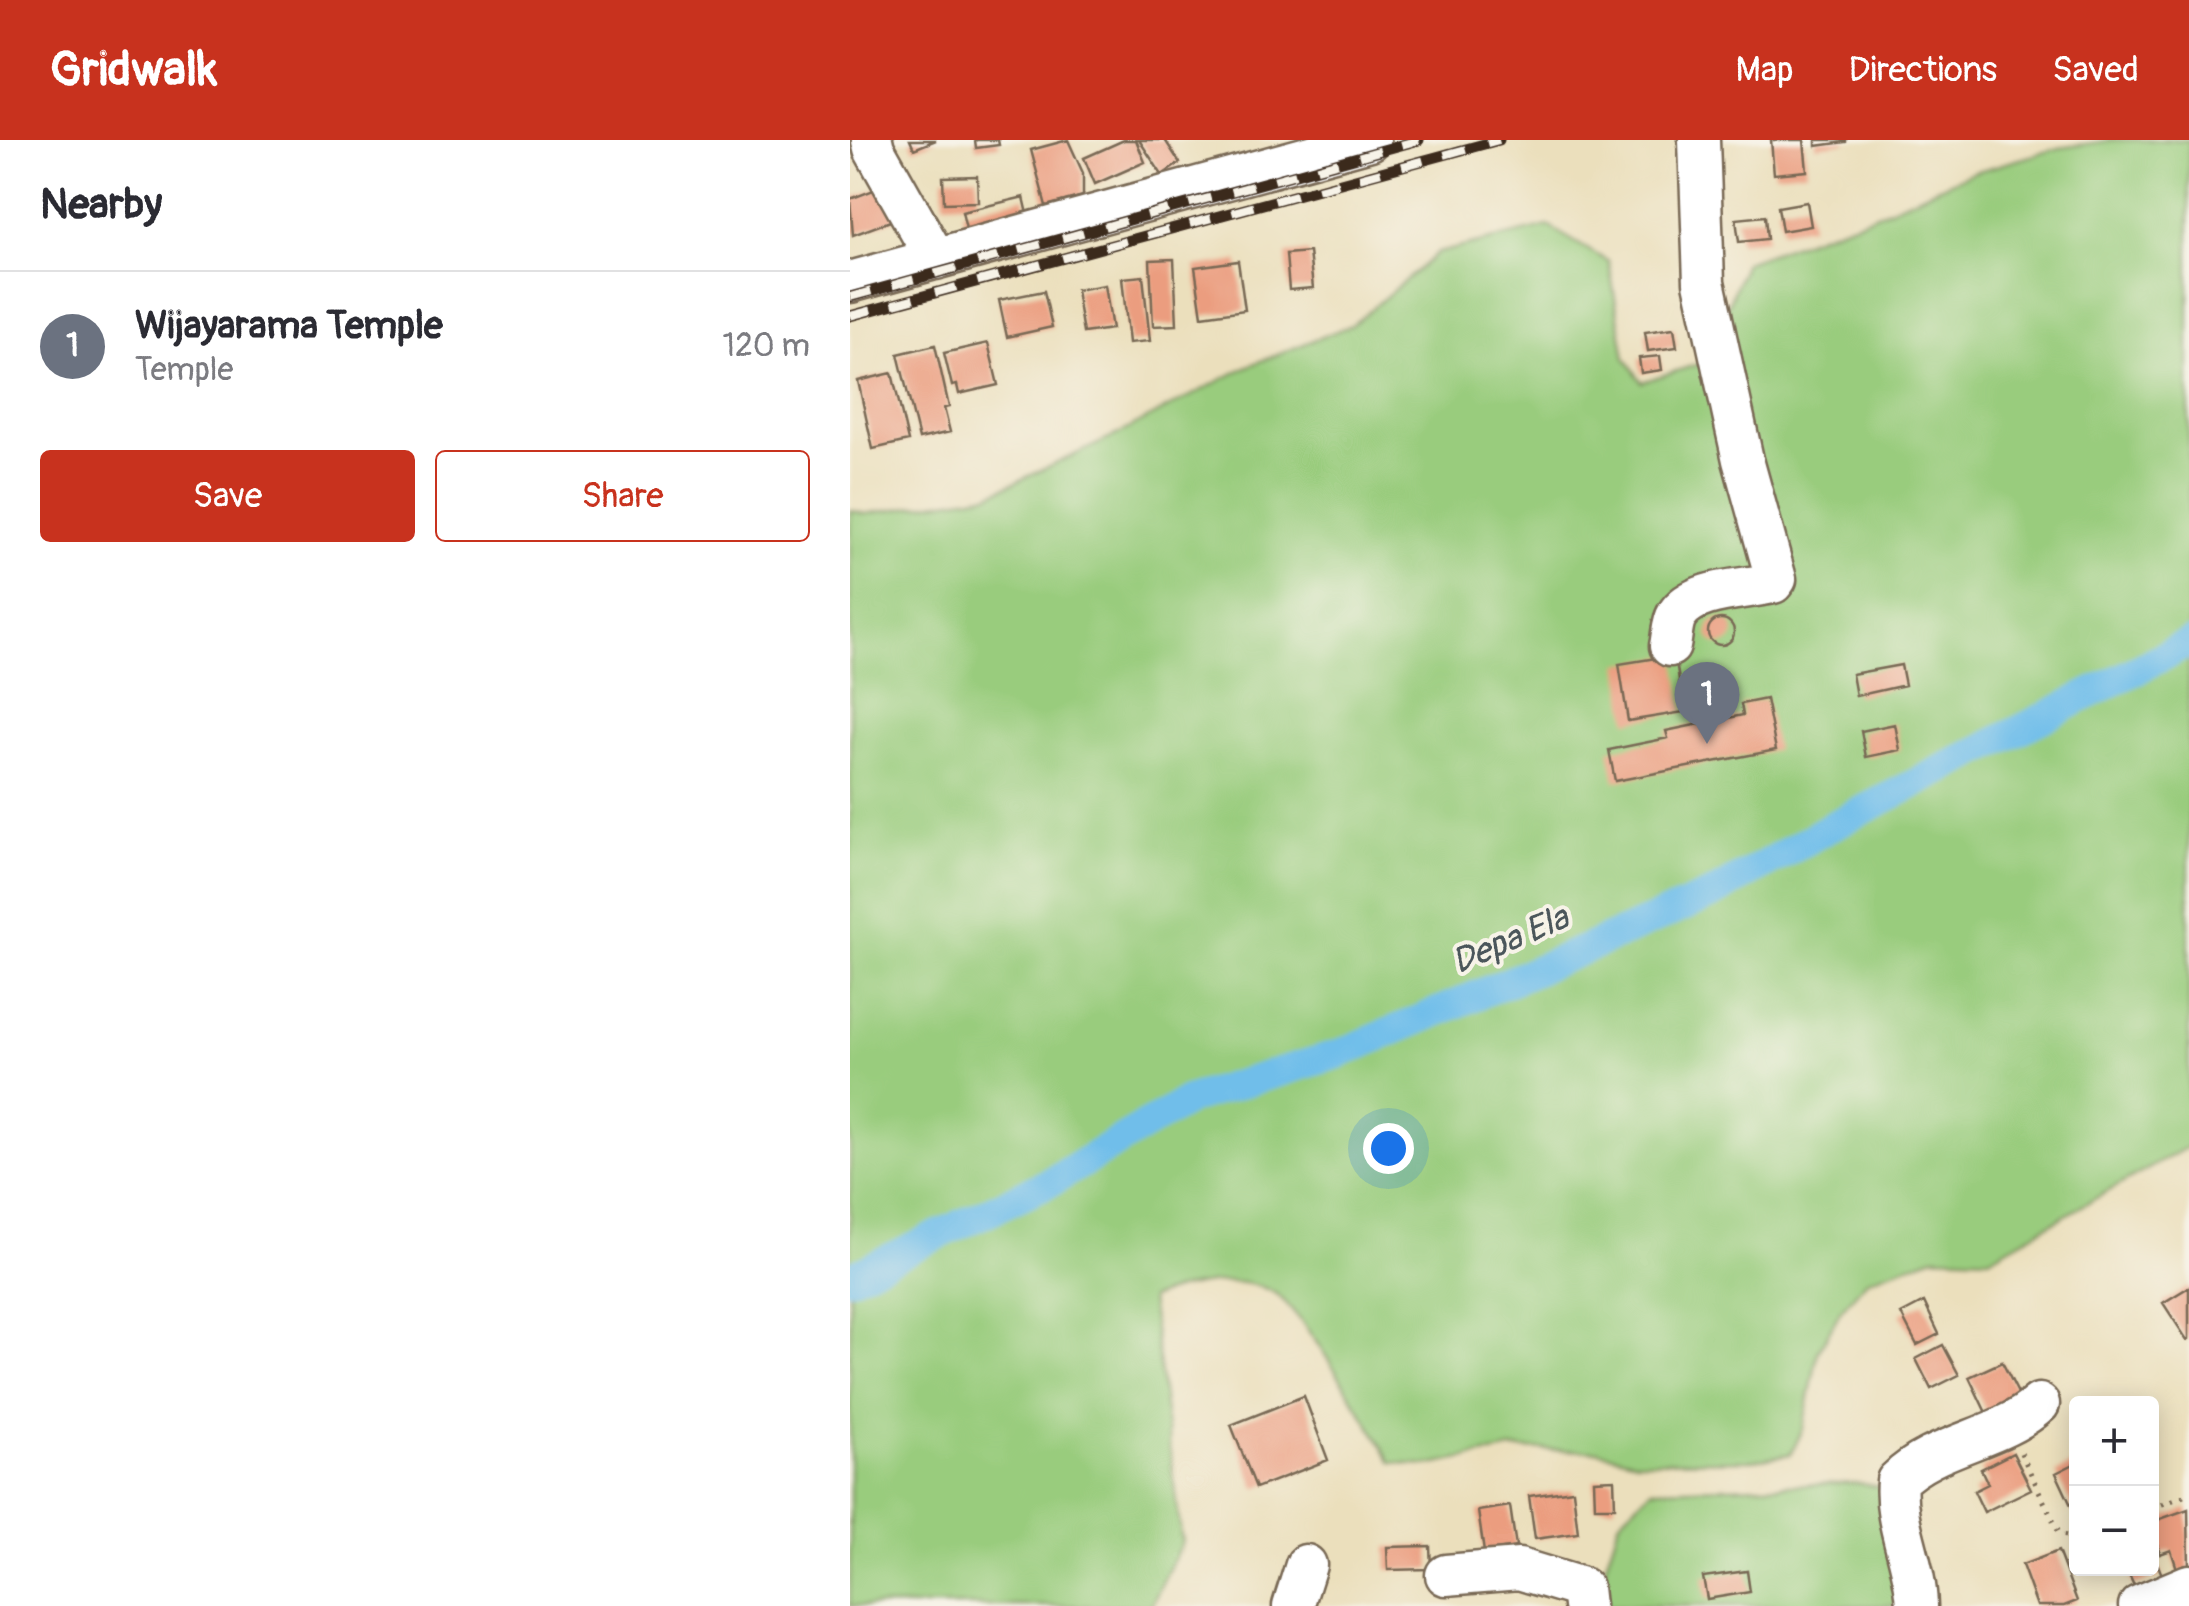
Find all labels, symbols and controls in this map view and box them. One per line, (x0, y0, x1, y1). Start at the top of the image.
text: Gridwalk (50, 40, 217, 100)
text: Map (1736, 48, 1794, 92)
text: Directions (1849, 48, 1997, 92)
text: Saved (2052, 48, 2139, 92)
text: Nearby (40, 179, 162, 231)
text: Wijayarama Temple (135, 302, 443, 350)
text: 1 (66, 326, 79, 366)
text: 120 m (722, 326, 810, 366)
text: Temple (135, 350, 233, 390)
button: Save (40, 450, 415, 542)
button: Share (435, 450, 810, 542)
pin: 1 (1674, 662, 1740, 744)
water label: Depa Ela (1445, 895, 1577, 984)
your location (1363, 1123, 1414, 1174)
map controls (2069, 1396, 2159, 1576)
button: + (2069, 1396, 2159, 1486)
button: − (2069, 1486, 2159, 1576)

